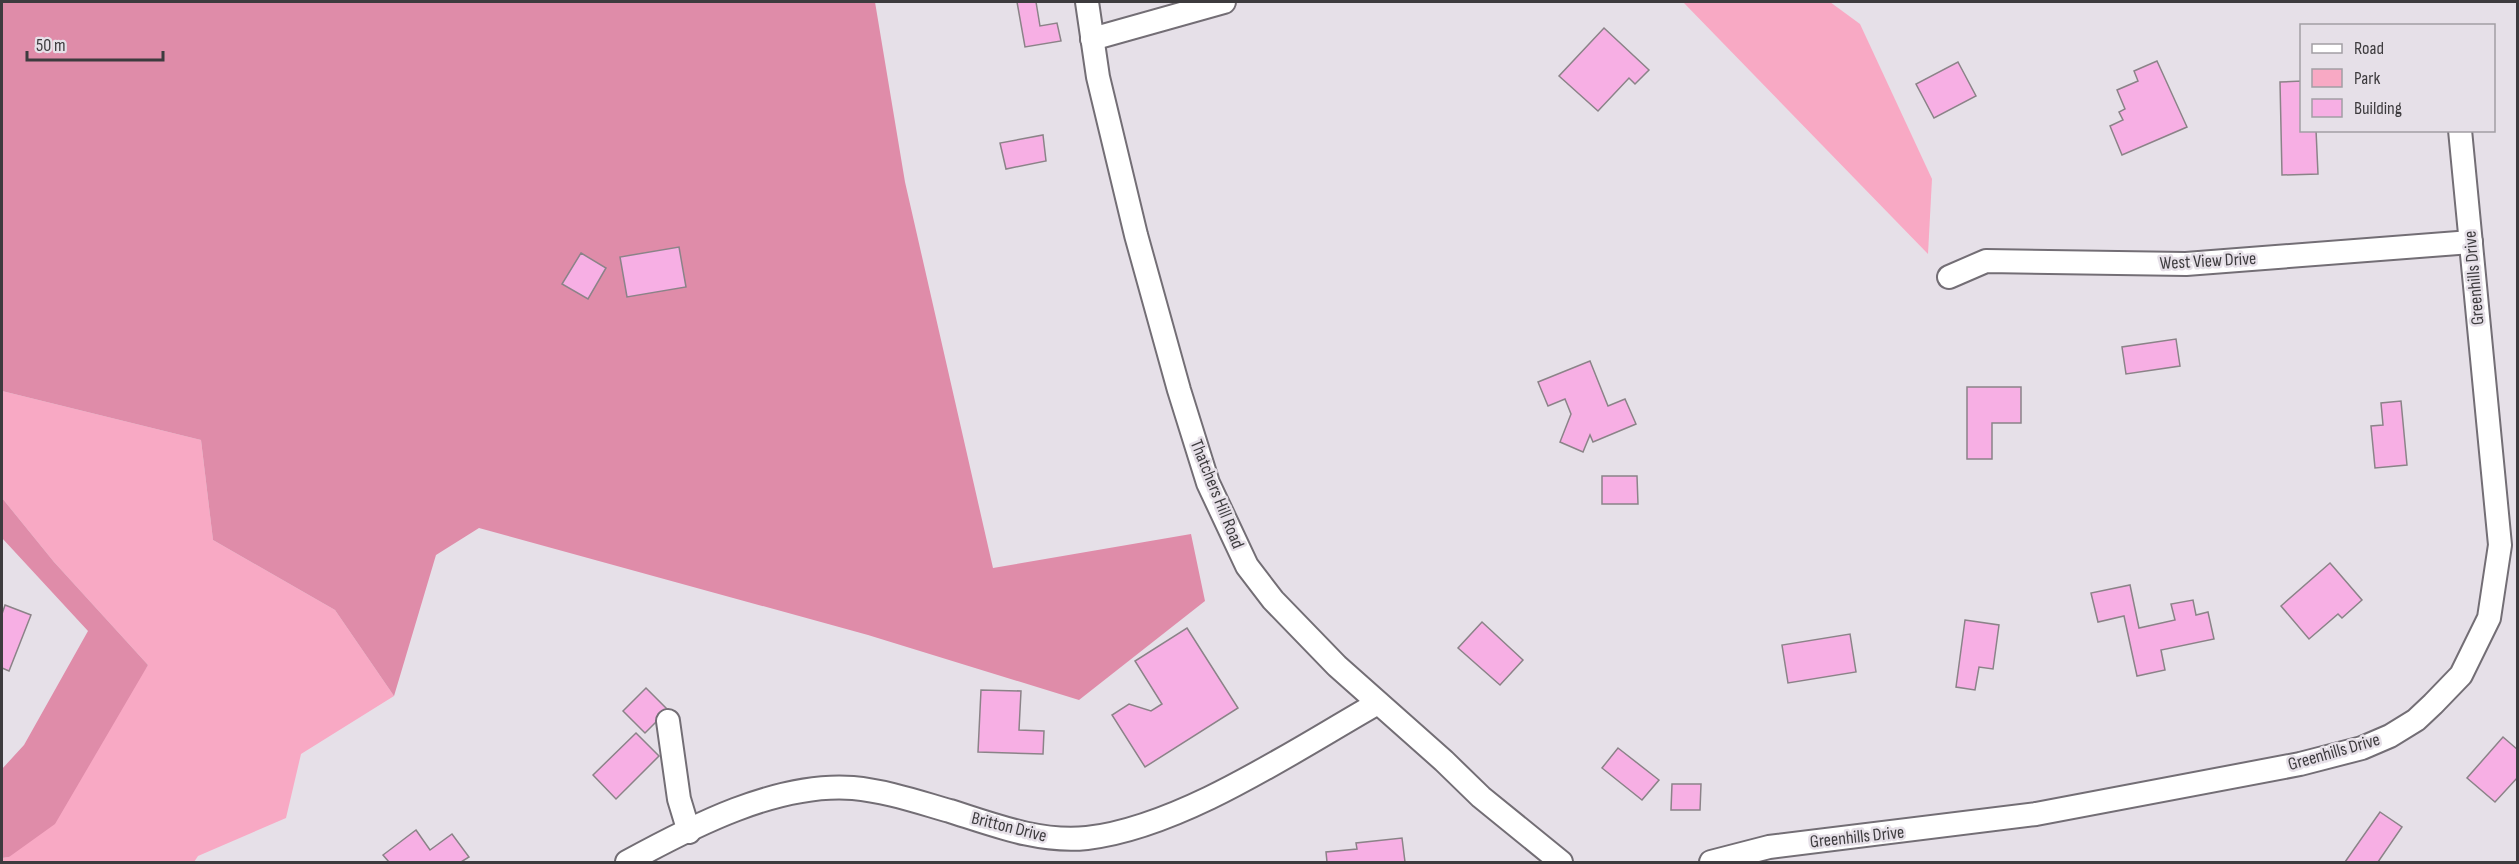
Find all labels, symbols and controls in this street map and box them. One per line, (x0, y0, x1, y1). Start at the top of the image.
scale bar (27, 24, 164, 62)
legend (2300, 24, 2495, 132)
text: 50 m (36, 35, 66, 56)
text: Road (2354, 38, 2384, 59)
text: Park (2354, 68, 2380, 89)
text: Building (2354, 98, 2402, 119)
street label: Greenhills Drive (2459, 230, 2489, 326)
street label: West View Drive (2159, 248, 2257, 274)
street label: Thatchers Hill Road (1186, 437, 1248, 551)
street label: Greenhills Drive (2286, 729, 2382, 775)
street label: Britton Drive (969, 808, 1049, 846)
street label: Greenhills Drive (1809, 822, 1905, 852)

